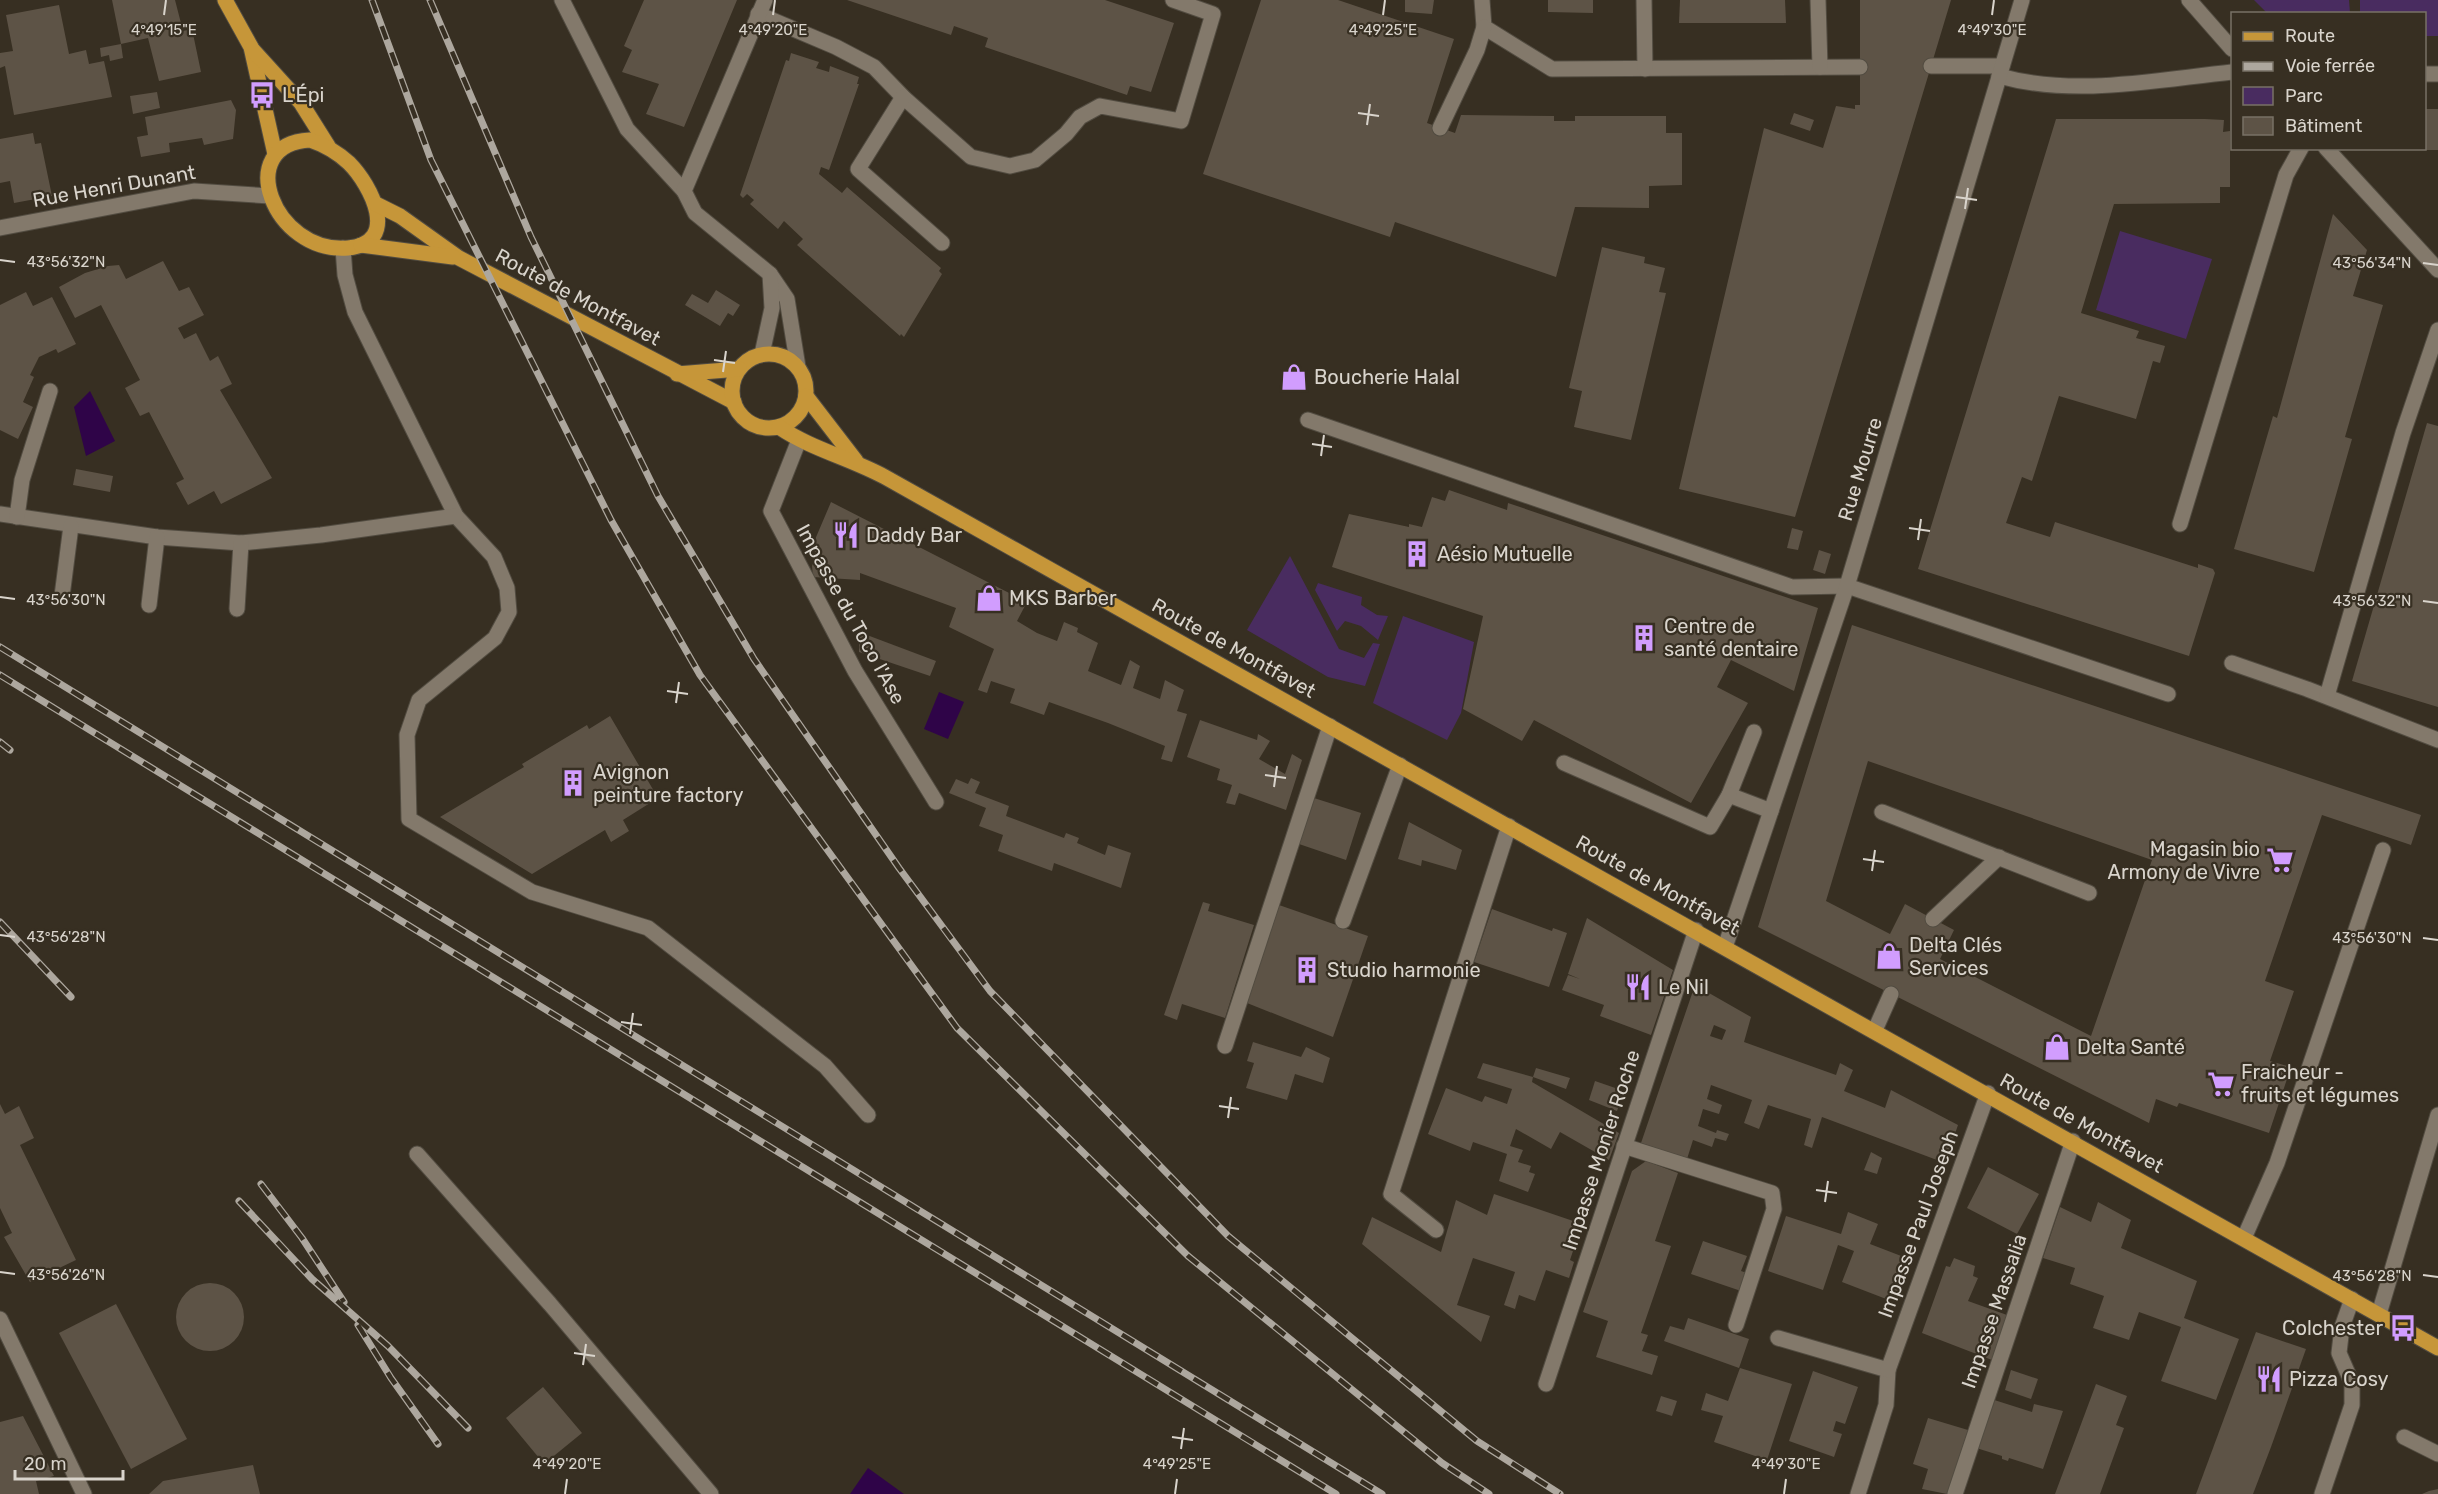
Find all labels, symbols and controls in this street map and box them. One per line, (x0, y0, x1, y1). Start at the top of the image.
legend (2231, 12, 2426, 150)
text: 4°49'15"E (131, 21, 197, 39)
text: 4°49'20"E (739, 21, 807, 39)
text: 4°49'25"E (1349, 21, 1417, 39)
text: 4°49'30"E (1957, 21, 2027, 39)
text: Route (2285, 25, 2335, 47)
text: Voie ferrée (2285, 55, 2375, 77)
bus stop icon: L'Épi (247, 80, 277, 110)
place label: L'Épi (282, 83, 324, 107)
text: Parc (2285, 85, 2323, 107)
text: Bâtiment (2285, 115, 2362, 137)
street label: Rue Henri Dunant (31, 160, 197, 212)
street label: Route de Montfavet (491, 243, 665, 351)
text: 43°56'32"N (27, 253, 105, 271)
text: 43°56'34"N (2333, 254, 2411, 272)
shop icon: Boucherie Halal (1279, 362, 1309, 392)
place label: Boucherie Halal (1314, 365, 1460, 389)
street label: Rue Mourre (1833, 414, 1887, 524)
street label: Impasse du Toco l'Ase (791, 520, 911, 708)
restaurant icon: Daddy Bar (831, 520, 861, 550)
place label: Daddy Bar (866, 523, 962, 547)
building icon: Aésio Mutuelle (1402, 539, 1432, 569)
place label: Aésio Mutuelle (1437, 542, 1573, 566)
shop icon: MKS Barber (974, 583, 1004, 613)
place label: MKS Barber (1009, 586, 1117, 610)
text: 43°56'30"N (26, 591, 106, 609)
text: 43°56'32"N (2333, 592, 2411, 610)
street label: Route de Montfavet (1148, 593, 1320, 703)
place label: Centre de santé dentaire (1664, 614, 1799, 661)
building icon: Centre de santé dentaire (1629, 623, 1659, 653)
place label: Avignon peinture factory (593, 760, 744, 807)
building icon: Avignon peinture factory (558, 768, 588, 798)
street label: Route de Montfavet (1572, 830, 1744, 940)
place label: Magasin bio Armony de Vivre (2108, 837, 2260, 884)
supermarket icon: Magasin bio Armony de Vivre (2265, 845, 2295, 875)
text: 43°56'28"N (26, 928, 106, 946)
text: 43°56'30"N (2332, 929, 2412, 947)
place label: Delta Clés Services (1909, 933, 2002, 980)
shop icon: Delta Clés Services (1874, 941, 1904, 971)
building icon: Studio harmonie (1292, 955, 1322, 985)
place label: Studio harmonie (1327, 958, 1481, 982)
restaurant icon: Le Nil (1623, 972, 1653, 1002)
place label: Le Nil (1658, 975, 1709, 999)
shop icon: Delta Santé (2042, 1032, 2072, 1062)
place label: Delta Santé (2077, 1035, 2185, 1059)
street label: Impasse Monier Roche (1557, 1047, 1645, 1253)
place label: Fraicheur - fruits et légumes (2241, 1060, 2399, 1107)
street label: Route de Montfavet (1996, 1068, 2168, 1178)
supermarket icon: Fraicheur - fruits et légumes (2206, 1069, 2236, 1099)
street label: Impasse Paul Joseph (1873, 1127, 1963, 1321)
street label: Impasse Massalia (1956, 1231, 2032, 1391)
text: 43°56'26"N (27, 1266, 105, 1284)
text: 43°56'28"N (2332, 1267, 2412, 1285)
bus stop icon: Colchester (2388, 1313, 2418, 1343)
place label: Colchester (2282, 1316, 2383, 1340)
restaurant icon: Pizza Cosy (2254, 1364, 2284, 1394)
place label: Pizza Cosy (2289, 1367, 2389, 1391)
scale bar (15, 1443, 123, 1481)
text: 20 m (24, 1453, 66, 1475)
text: 4°49'20"E (533, 1455, 601, 1473)
text: 4°49'25"E (1143, 1455, 1211, 1473)
text: 4°49'30"E (1751, 1455, 1821, 1473)

